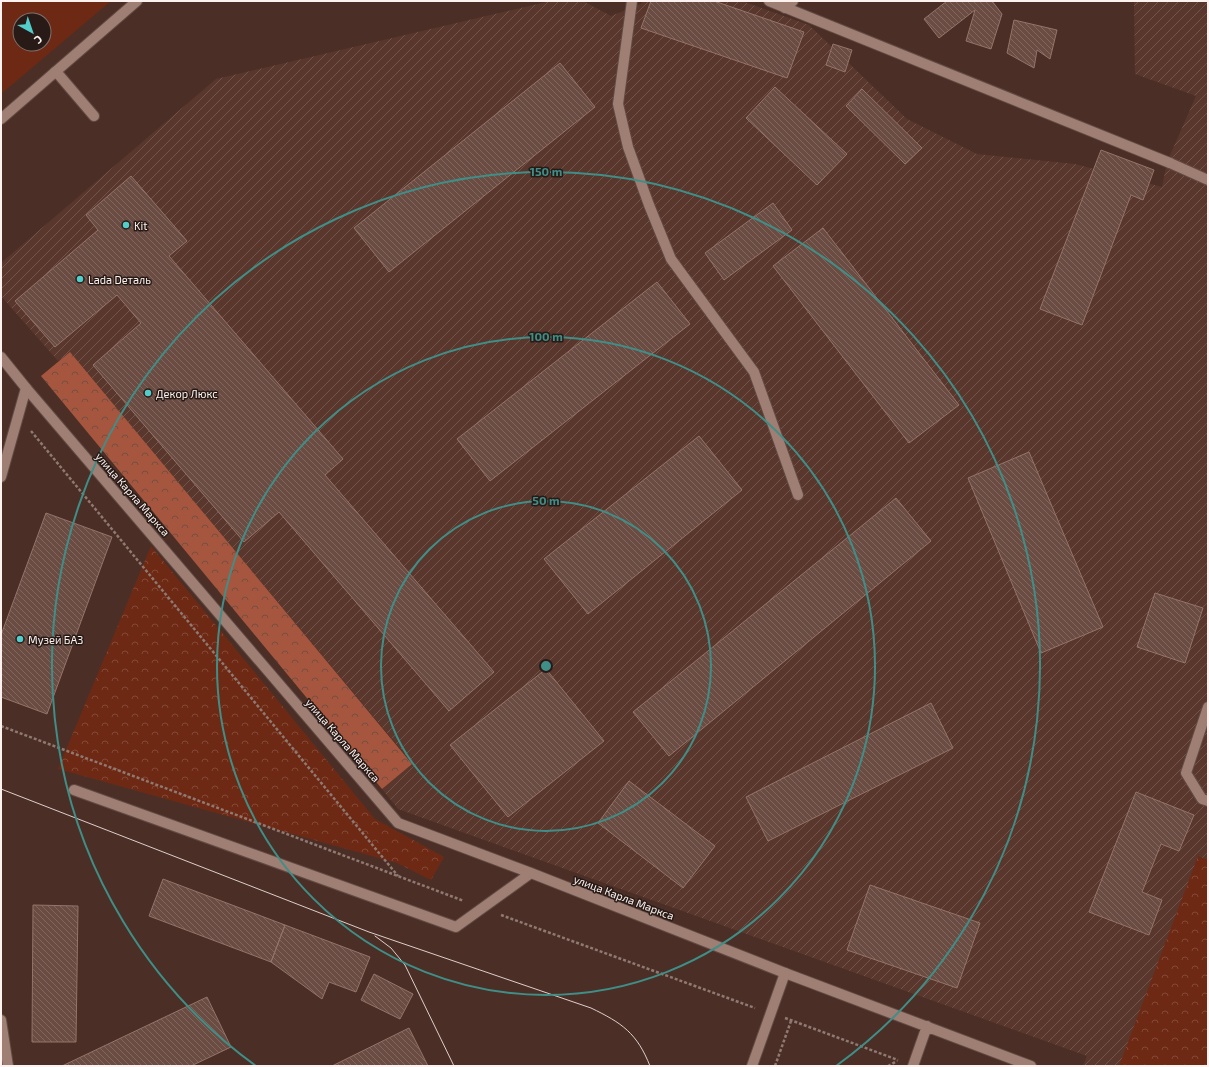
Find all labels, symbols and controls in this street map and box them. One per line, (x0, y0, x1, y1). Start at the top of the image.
north arrow (12, 12, 52, 52)
text: С (32, 33, 45, 47)
text: 150 m (530, 164, 562, 178)
place label: Kit (134, 219, 147, 232)
marker: Kit (121, 220, 131, 230)
place label: Lada Dеталь (88, 273, 151, 286)
marker: Lada Dеталь (75, 274, 85, 284)
text: 100 m (529, 329, 563, 343)
place label: Декор Люкс (156, 387, 218, 400)
marker: Декор Люкс (143, 388, 153, 398)
street label: улица Карла Маркса (92, 450, 173, 539)
text: 50 m (532, 493, 560, 507)
place label: Музей БАЗ (28, 633, 83, 647)
marker: Музей БАЗ (15, 634, 25, 644)
centre of rings (539, 659, 553, 673)
street label: улица Карла Маркса (302, 696, 383, 785)
street label: улица Карла Маркса (572, 872, 676, 923)

